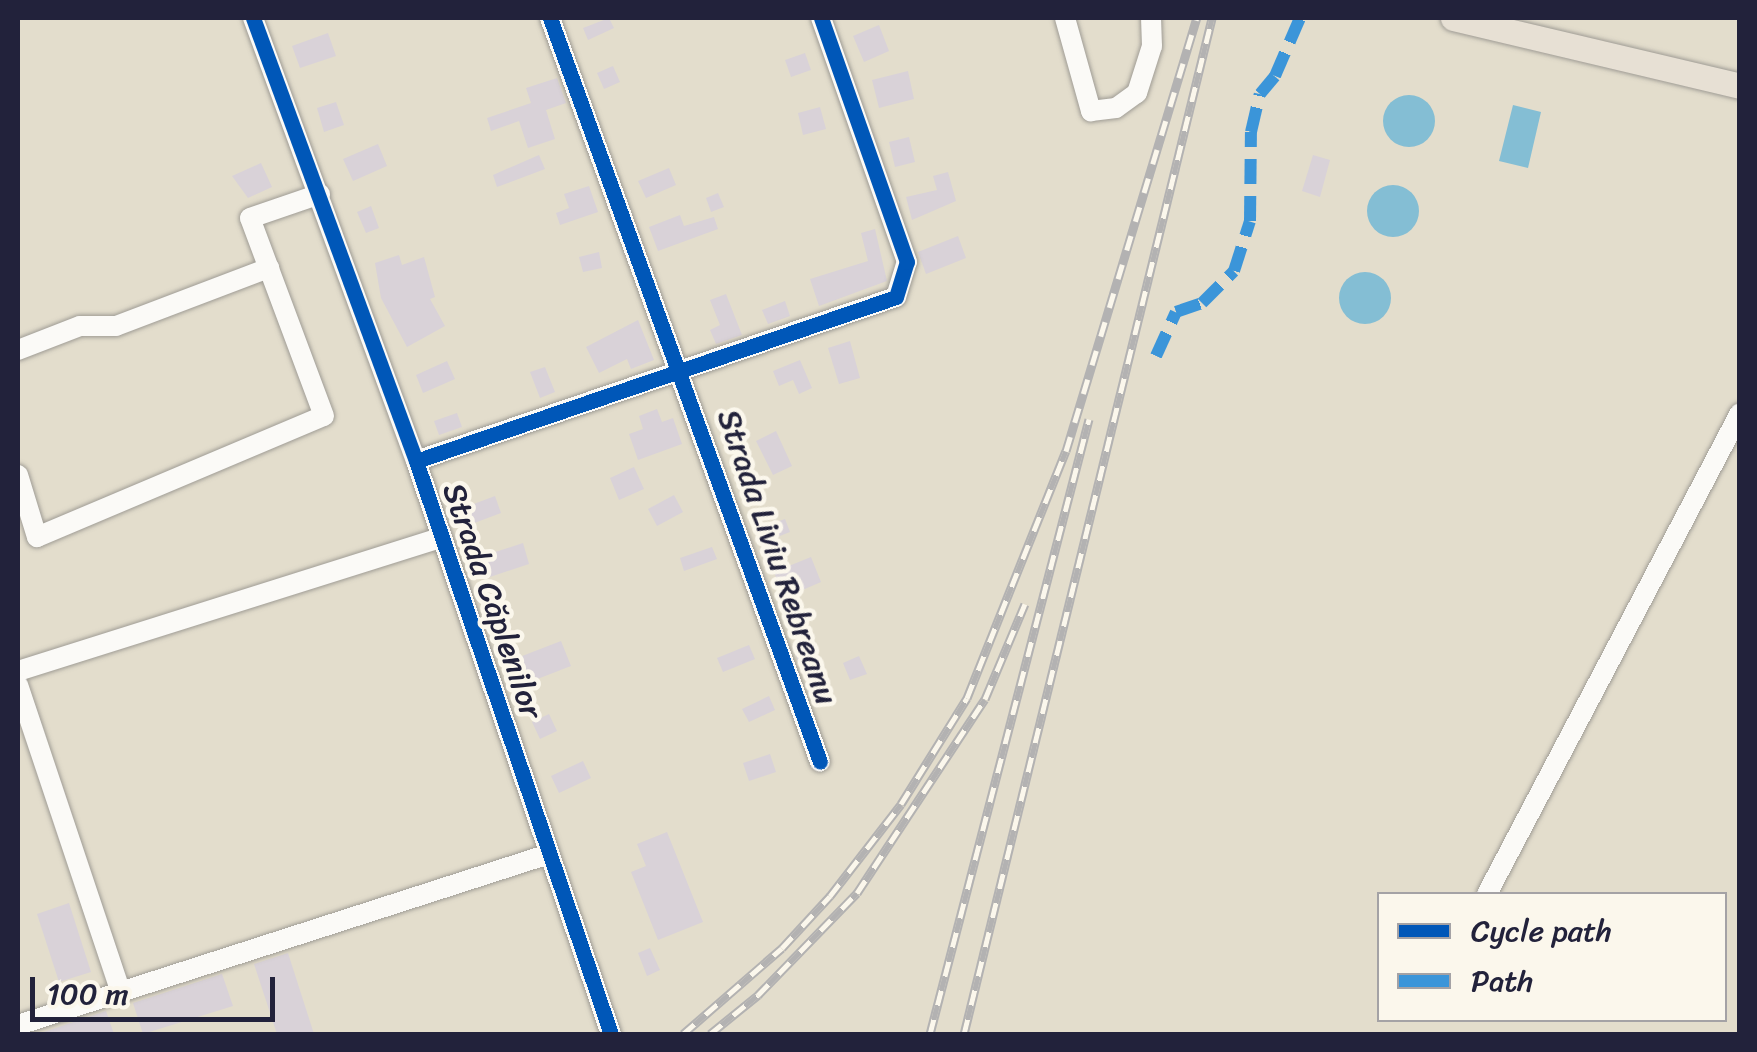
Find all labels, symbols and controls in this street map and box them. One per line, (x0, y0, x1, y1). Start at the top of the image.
street label: Strada Liviu Rebreanu (708, 404, 846, 710)
street label: Strada Căplenilor (434, 478, 550, 724)
legend (1377, 892, 1727, 1022)
text: Cycle path (1471, 904, 1612, 958)
text: Path (1471, 954, 1533, 1008)
scale bar (35, 957, 280, 1019)
text: 100 m (47, 967, 129, 1021)

